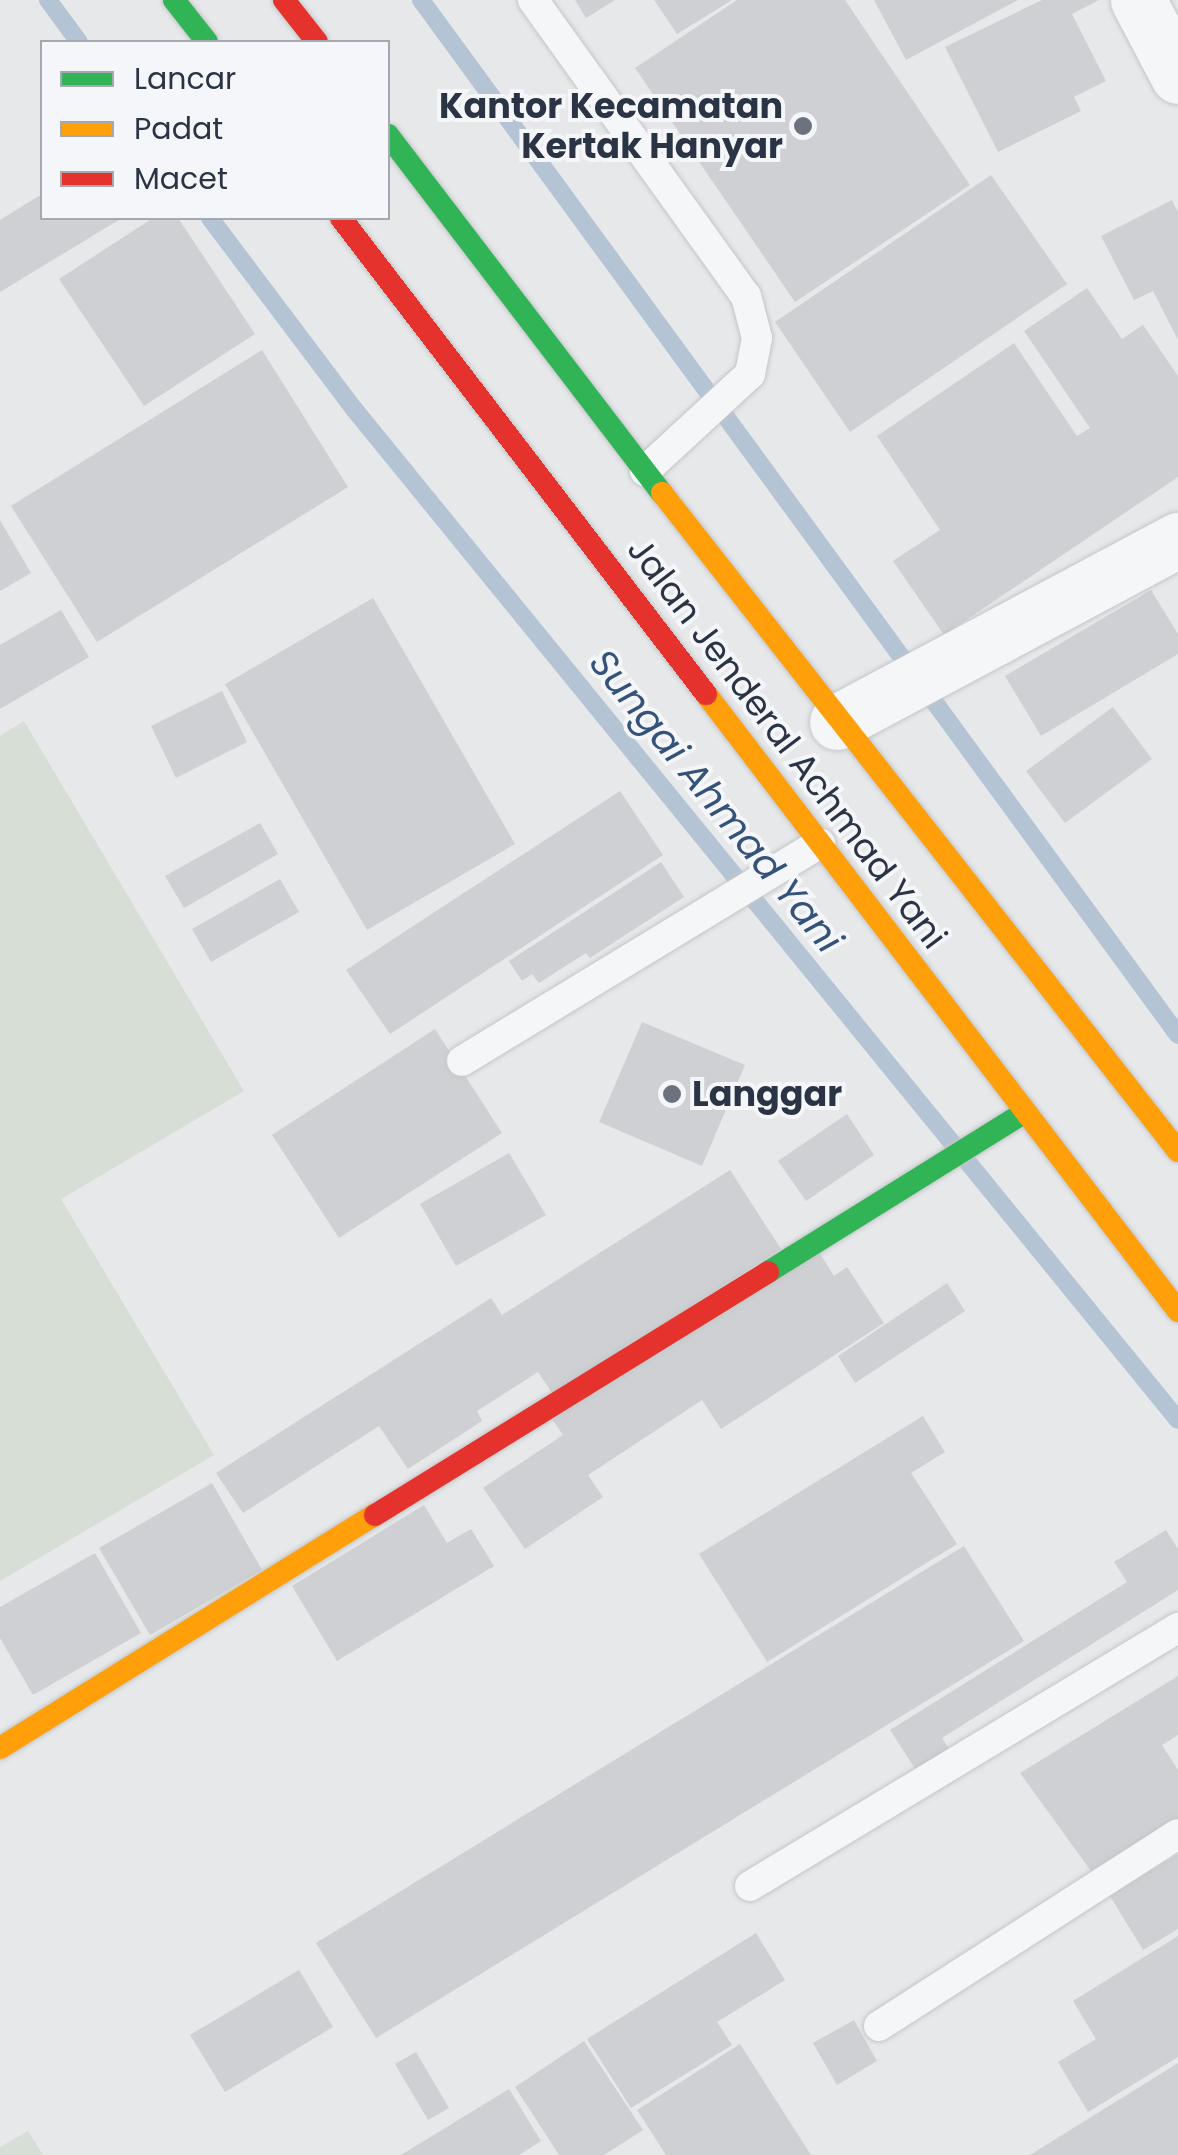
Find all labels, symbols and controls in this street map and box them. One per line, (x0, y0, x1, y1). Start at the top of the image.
legend (40, 40, 390, 220)
text: Lancar (134, 57, 236, 100)
place label: Kantor Kecamatan Kertak Hanyar (439, 85, 783, 167)
text: Padat (134, 107, 223, 150)
marker: Kantor Kecamatan Kertak Hanyar (792, 115, 814, 137)
text: Macet (134, 157, 228, 200)
street label: Jalan Jenderal Achmad Yani (619, 529, 955, 957)
water label: Sungai Ahmad Yani (580, 641, 852, 961)
place label: Langgar (692, 1073, 842, 1115)
marker: Langgar (661, 1083, 683, 1105)

